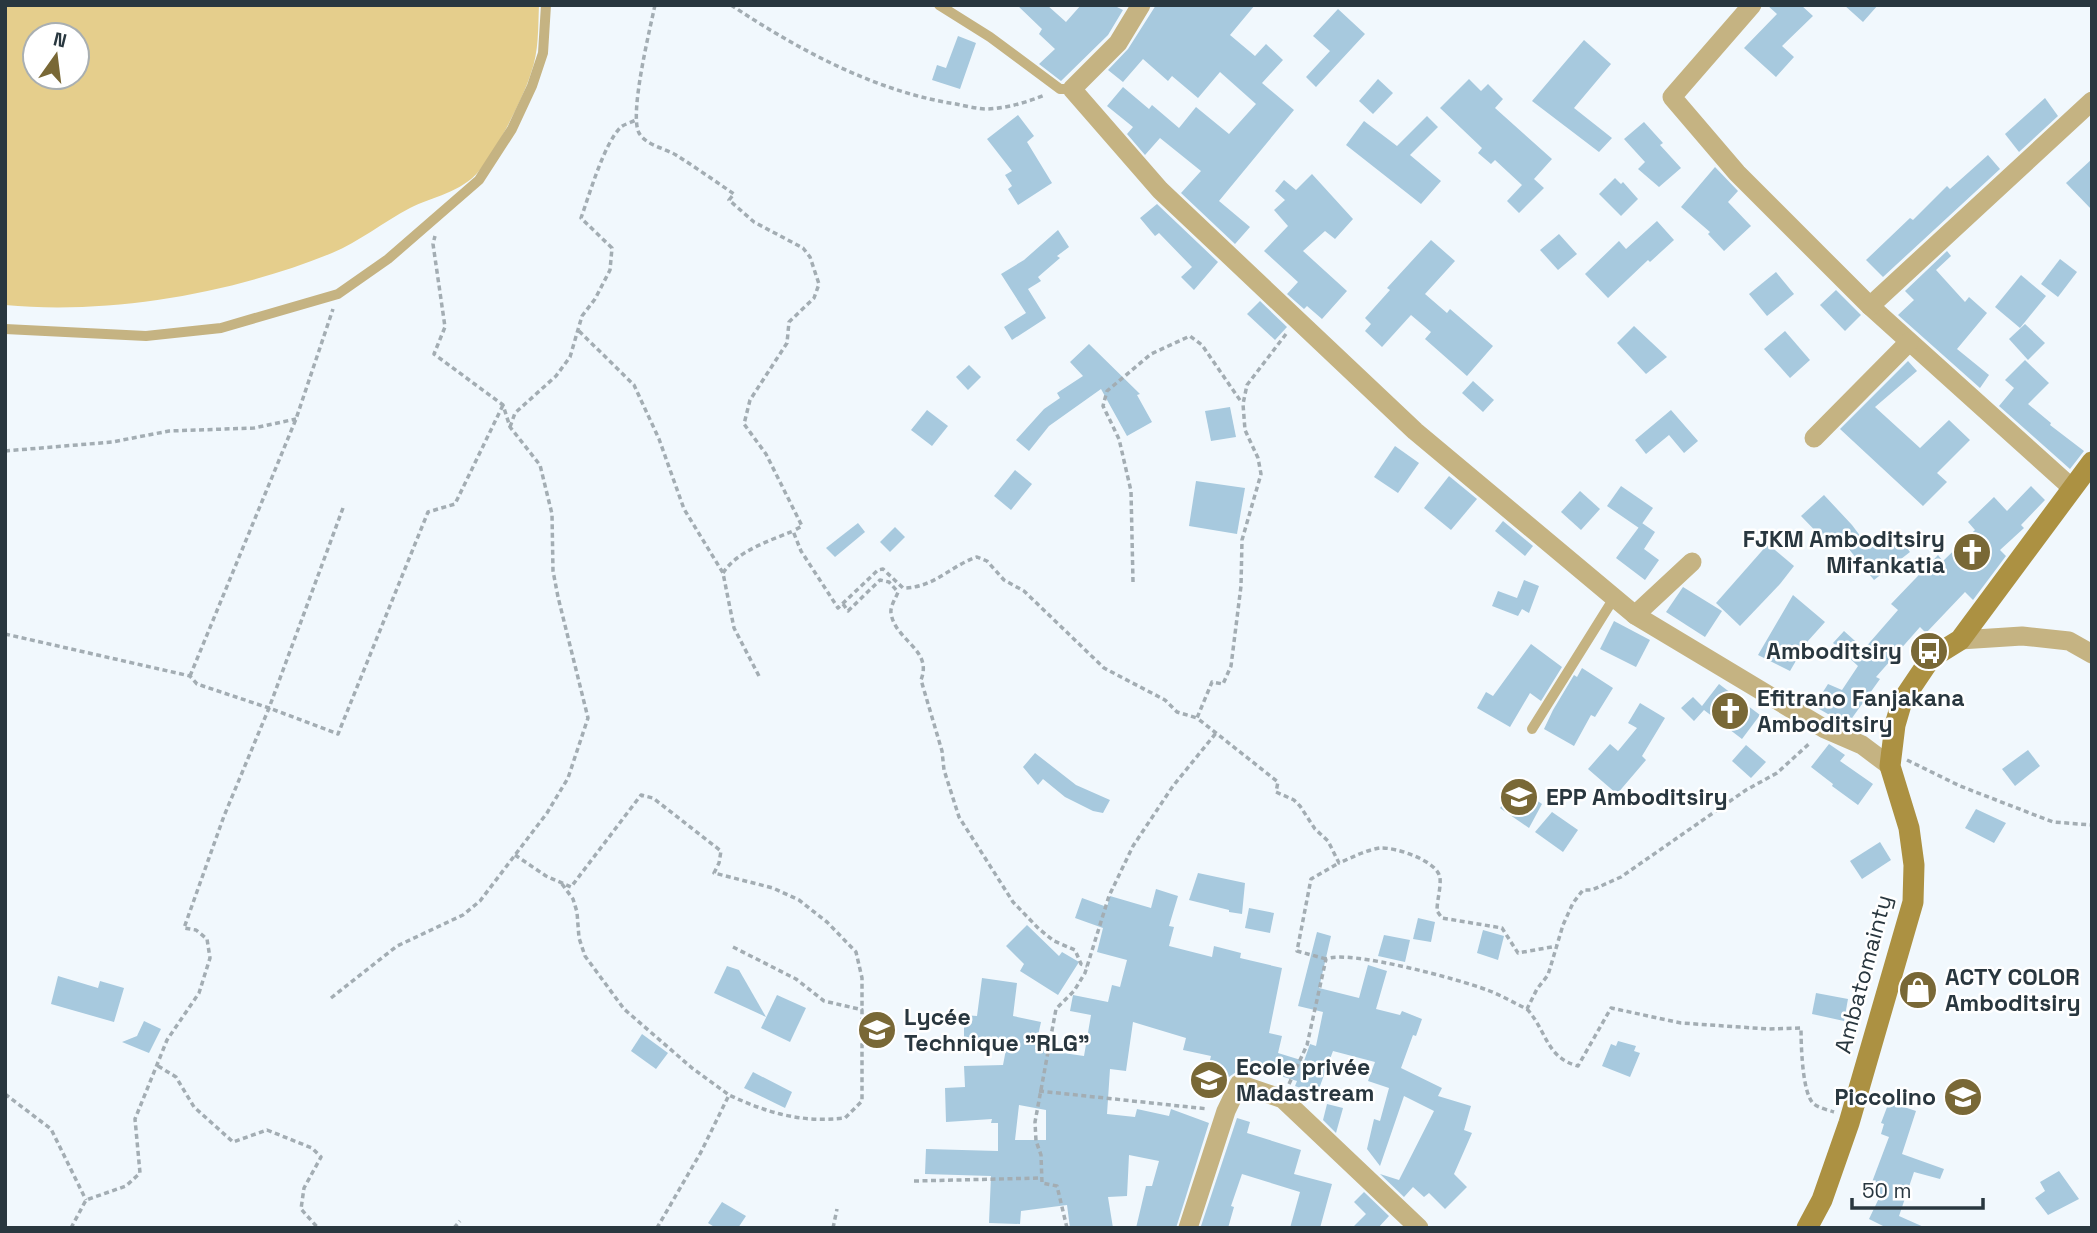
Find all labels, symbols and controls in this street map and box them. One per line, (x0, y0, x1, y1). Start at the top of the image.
north arrow (21, 21, 91, 91)
text: N (51, 26, 69, 54)
place label: FJKM Amboditsiry Mifankatia (1743, 524, 1945, 580)
church icon: FJKM Amboditsiry Mifankatia (1951, 531, 1993, 573)
bus stop icon: Amboditsiry (1908, 630, 1950, 672)
place label: Amboditsiry (1766, 636, 1902, 666)
place label: Efitrano Fanjakana Amboditsiry (1757, 683, 1964, 739)
church icon: Efitrano Fanjakana Amboditsiry (1709, 690, 1751, 732)
school or university icon: EPP Amboditsiry (1498, 776, 1540, 818)
place label: EPP Amboditsiry (1546, 782, 1728, 812)
street label: Ambatomainty (1827, 891, 1899, 1057)
place label: ACTY COLOR Amboditsiry (1945, 962, 2081, 1018)
shop icon: ACTY COLOR Amboditsiry (1897, 969, 1939, 1011)
place label: Lycée Technique "RLG" (904, 1002, 1090, 1058)
school or university icon: Lycée Technique "RLG" (856, 1009, 898, 1051)
place label: Ecole privée Madastream (1236, 1052, 1374, 1108)
school or university icon: Ecole privée Madastream (1188, 1059, 1230, 1101)
school or university icon: Piccolino (1942, 1076, 1984, 1118)
place label: Piccolino (1834, 1082, 1936, 1112)
scale bar (1852, 1166, 1983, 1210)
text: 50 m (1862, 1177, 1912, 1204)

